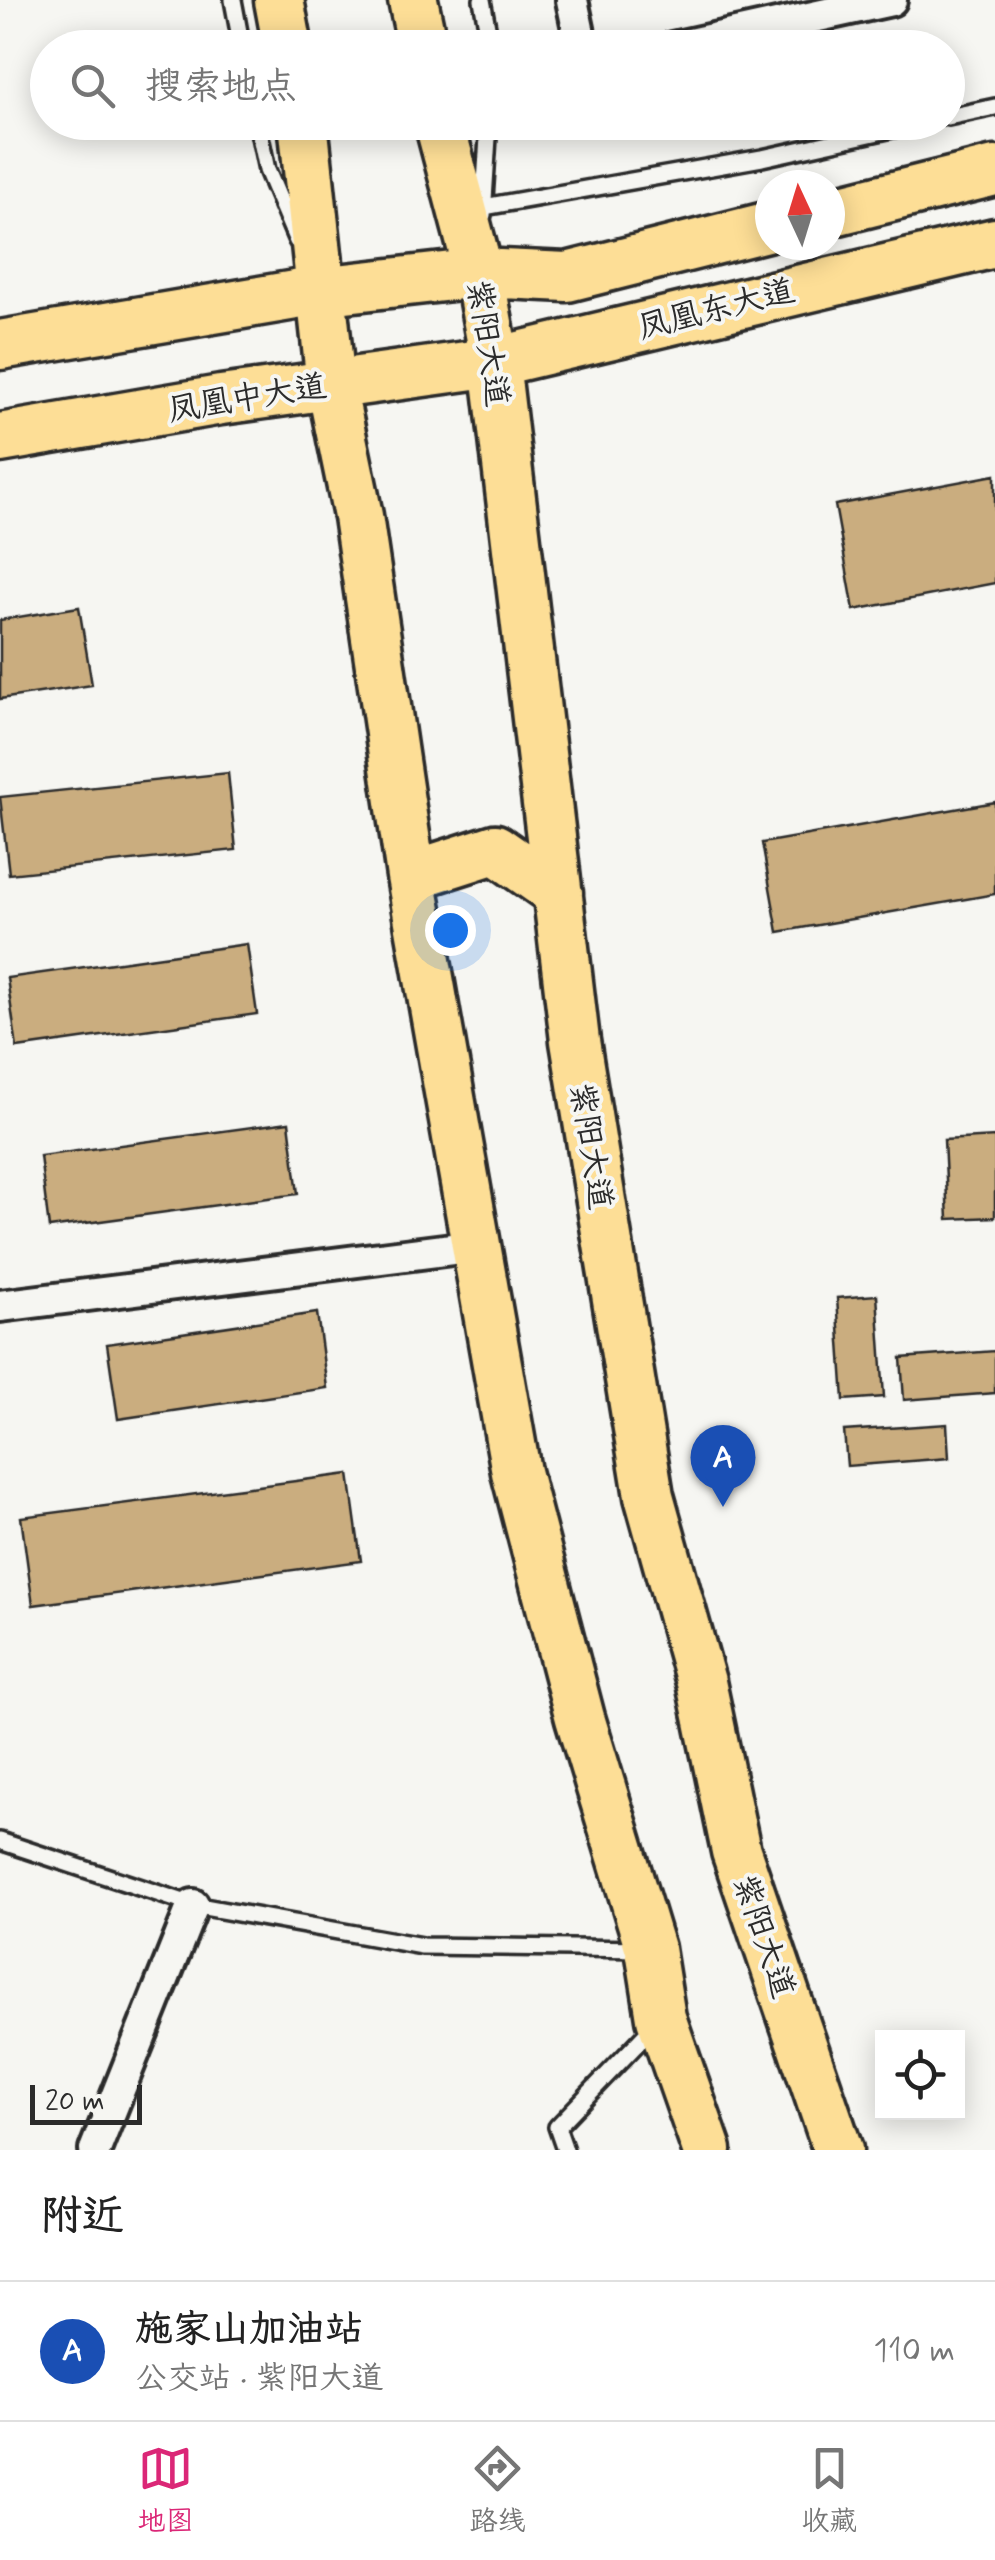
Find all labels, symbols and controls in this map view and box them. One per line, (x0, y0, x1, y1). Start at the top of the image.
search box (30, 30, 965, 140)
icon: search (65, 58, 120, 113)
text: 搜索地点 (145, 63, 297, 112)
north arrow (755, 170, 845, 260)
street label: 凤凰东大道 (634, 270, 799, 350)
street label: 紫阳大道 (456, 277, 518, 410)
street label: 凤凰中大道 (165, 366, 330, 432)
your location (425, 905, 476, 956)
street label: 紫阳大道 (559, 1080, 621, 1213)
pin: A (690, 1424, 756, 1507)
street label: 紫阳大道 (722, 1869, 804, 2004)
map controls (875, 2030, 965, 2120)
button: locate (875, 2030, 965, 2120)
scale bar (30, 2080, 142, 2124)
text: 20 m (45, 2084, 105, 2121)
text: 附近 (40, 2190, 124, 2245)
text: 施家山加油站 (135, 2306, 363, 2355)
text: A (62, 2330, 83, 2372)
text: 110 m (874, 2330, 955, 2372)
text: 公交站 · 紫阳大道 (135, 2358, 384, 2400)
tab: 地图 (138, 2441, 194, 2541)
tab: 路线 (469, 2441, 525, 2541)
tab: 收藏 (801, 2441, 857, 2541)

